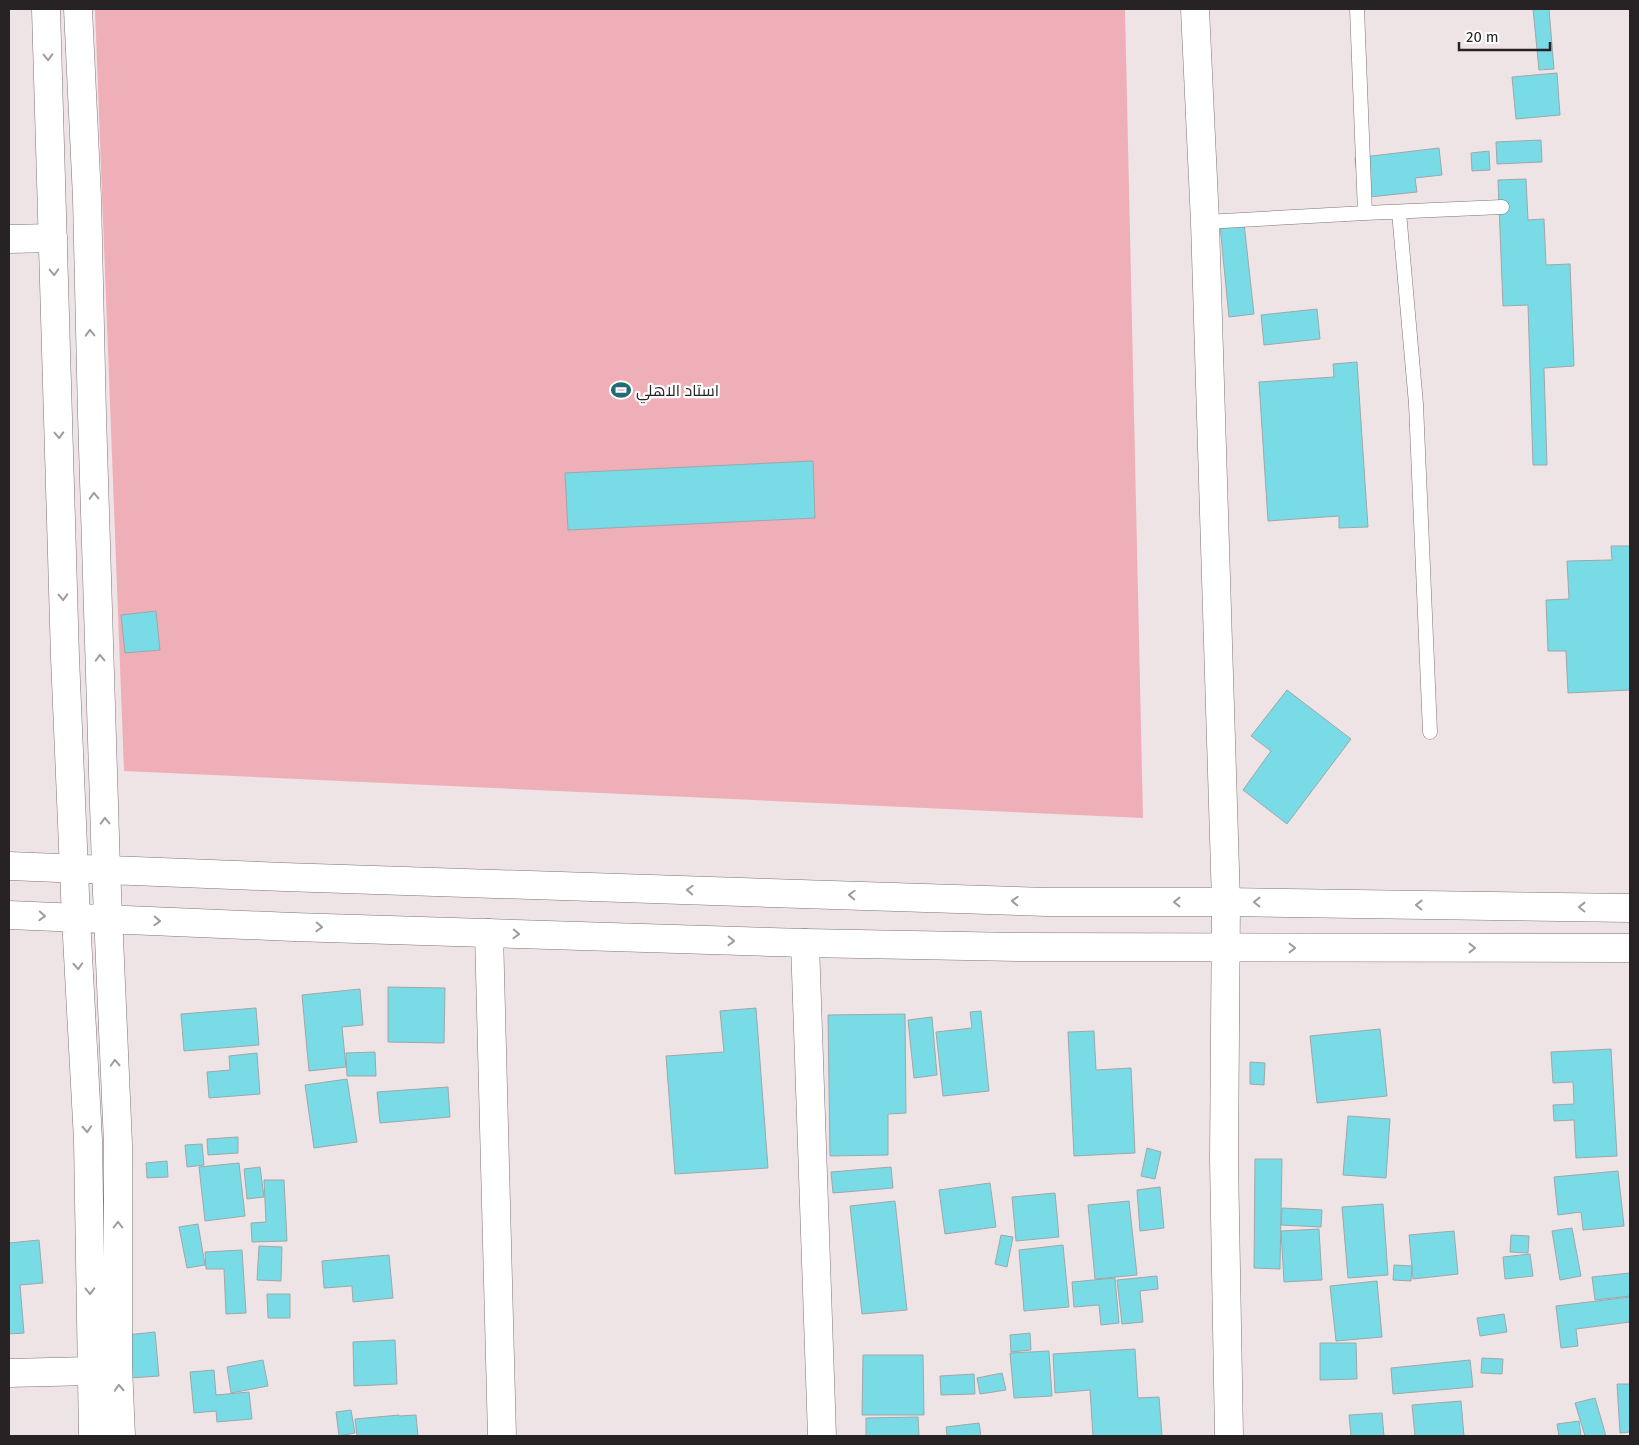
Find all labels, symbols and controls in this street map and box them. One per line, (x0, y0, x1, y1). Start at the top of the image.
scale bar (1459, 20, 1550, 52)
text: 20 m (1466, 28, 1499, 46)
one-way arrow (43, 54, 53, 62)
one-way arrow (49, 269, 59, 277)
one-way arrow (85, 329, 95, 336)
sports icon: استاد الاهلي (610, 379, 632, 401)
place label: استاد الاهلي (636, 381, 719, 404)
one-way arrow (53, 431, 64, 439)
one-way arrow (89, 491, 100, 499)
one-way arrow (58, 594, 69, 602)
one-way arrow (94, 654, 105, 662)
one-way arrow (99, 816, 110, 824)
one-way arrow (685, 885, 693, 895)
one-way arrow (848, 890, 856, 900)
one-way arrow (1010, 895, 1018, 906)
one-way arrow (1173, 897, 1180, 907)
one-way arrow (1252, 897, 1260, 908)
one-way arrow (1415, 900, 1422, 910)
one-way arrow (1577, 902, 1585, 912)
one-way arrow (38, 911, 46, 922)
one-way arrow (153, 915, 161, 926)
one-way arrow (315, 922, 323, 933)
one-way arrow (513, 929, 521, 939)
one-way arrow (728, 935, 736, 946)
one-way arrow (1288, 943, 1296, 953)
one-way arrow (1468, 943, 1476, 953)
one-way arrow (73, 963, 84, 971)
one-way arrow (109, 1058, 120, 1066)
one-way arrow (82, 1125, 93, 1133)
one-way arrow (113, 1221, 123, 1228)
one-way arrow (85, 1288, 95, 1295)
one-way arrow (114, 1383, 125, 1391)

